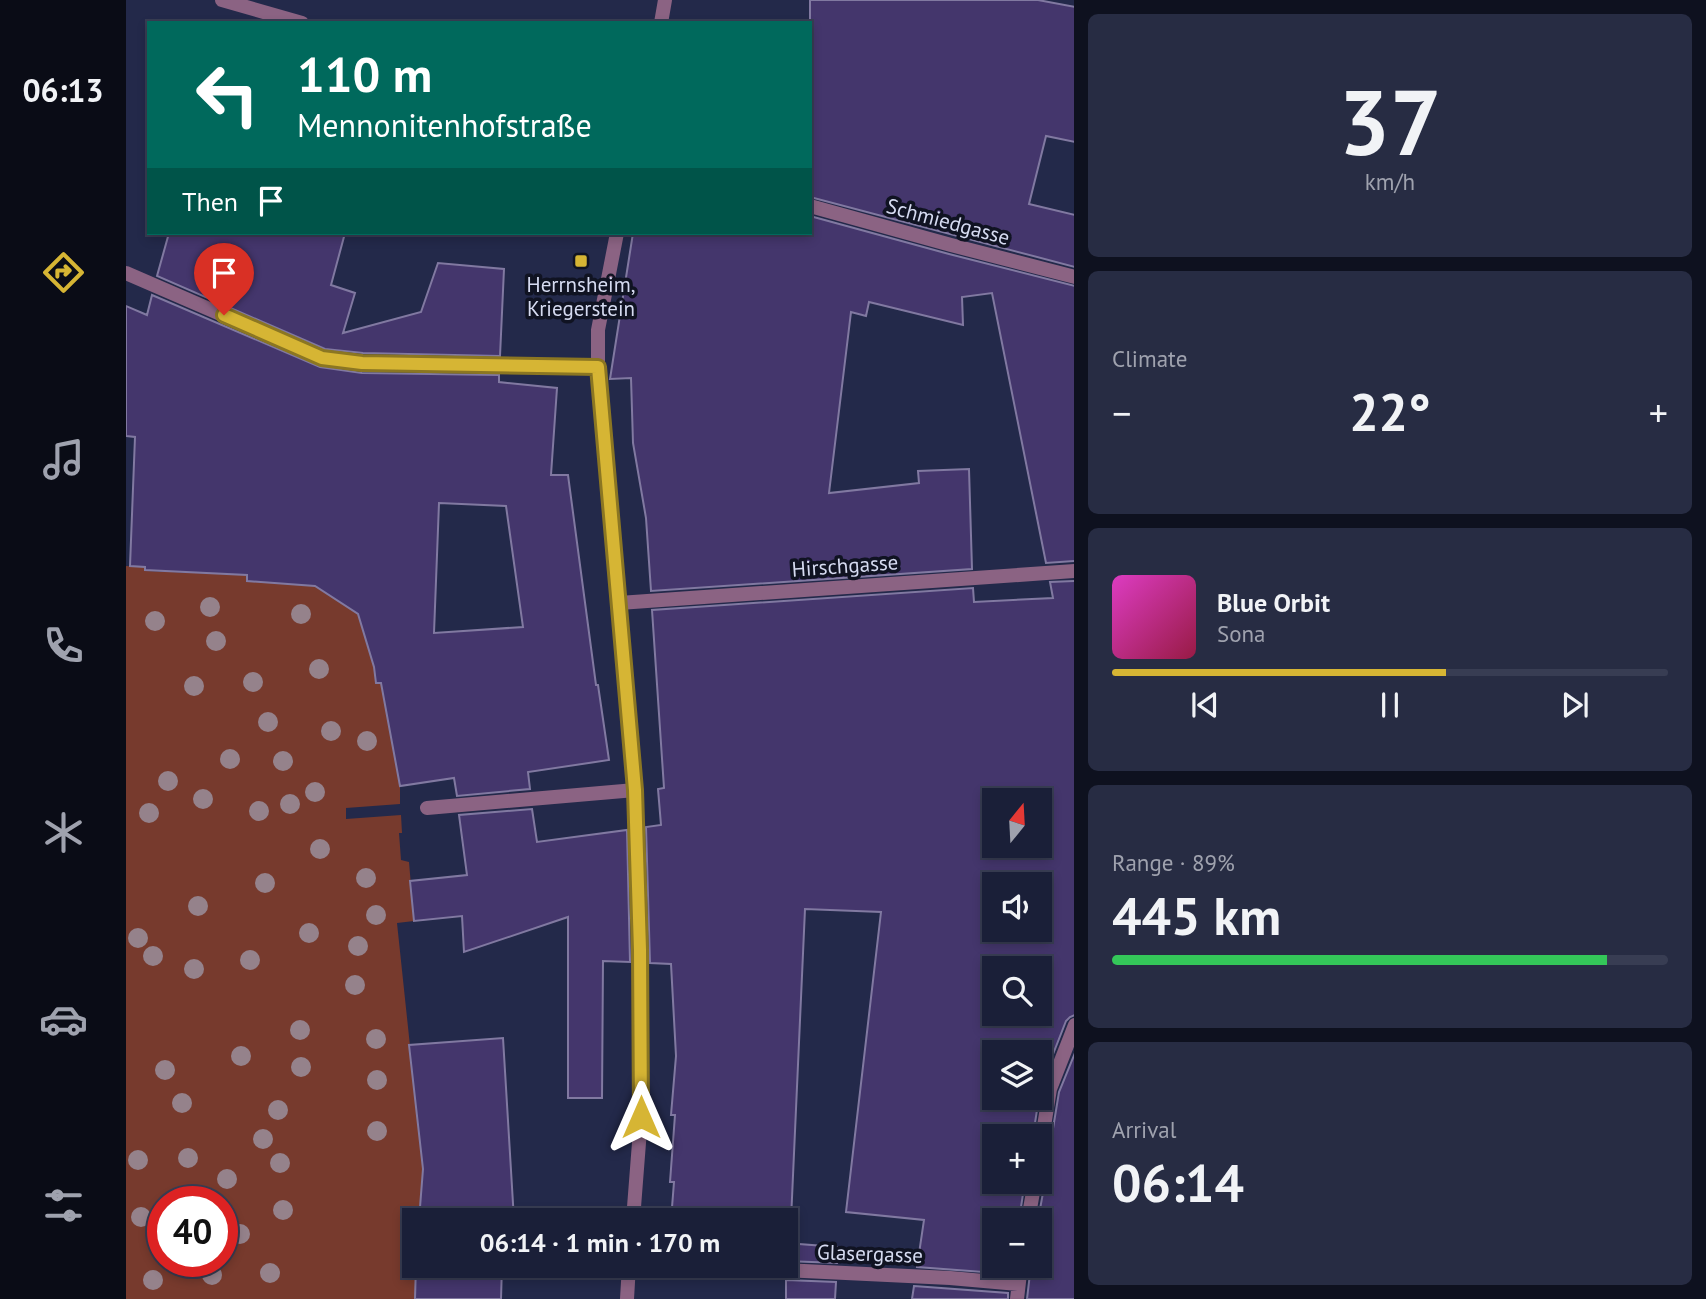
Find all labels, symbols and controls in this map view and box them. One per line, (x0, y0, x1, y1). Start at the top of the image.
text: 110 m (297, 42, 432, 106)
icon: left (182, 49, 273, 140)
text: 37 (1338, 62, 1442, 180)
text: 06:13 (22, 69, 104, 111)
text: Mennonitenhofstraße (297, 104, 592, 146)
text: km/h (1365, 167, 1415, 196)
icon: arrive (252, 182, 290, 220)
text: Then (182, 185, 238, 218)
street label: Schmiedgasse (883, 192, 1013, 251)
pin (194, 243, 254, 315)
icon: directions (39, 248, 88, 297)
marker: Herrnsheim, Kriegerstein (573, 253, 589, 269)
icon: arrive (205, 254, 243, 292)
place label: Herrnsheim, Kriegerstein (527, 271, 635, 322)
text: Climate (1112, 344, 1187, 373)
text: 22° (1349, 378, 1431, 445)
text: − (1112, 388, 1131, 437)
text: + (1649, 388, 1668, 437)
icon: music (39, 435, 88, 484)
street label: Hirschgasse (791, 548, 899, 583)
text: Blue Orbit (1217, 586, 1330, 619)
text: Sona (1217, 619, 1266, 648)
icon: phone (39, 621, 88, 670)
icon: previous (1186, 686, 1224, 724)
icon: pause (1371, 686, 1409, 724)
icon: next (1556, 686, 1594, 724)
north arrow (982, 788, 1052, 858)
map controls (982, 788, 1052, 1278)
icon: climate (39, 808, 88, 857)
text: Range · 89% (1112, 848, 1235, 877)
button: sound (982, 872, 1052, 942)
text: 445 km (1112, 882, 1281, 949)
button: search (982, 956, 1052, 1026)
icon: car (39, 995, 88, 1044)
button: layers (982, 1040, 1052, 1110)
position arrow (604, 1080, 678, 1154)
text: Arrival (1112, 1115, 1176, 1144)
button: + (982, 1124, 1052, 1194)
text: 06:14 (1112, 1149, 1244, 1216)
icon: filters (39, 1181, 88, 1230)
speed limit sign: 40 (147, 1186, 238, 1277)
button: − (982, 1208, 1052, 1278)
text: 06:14 · 1 min · 170 m (480, 1226, 720, 1259)
street label: Glasergasse (817, 1238, 924, 1269)

